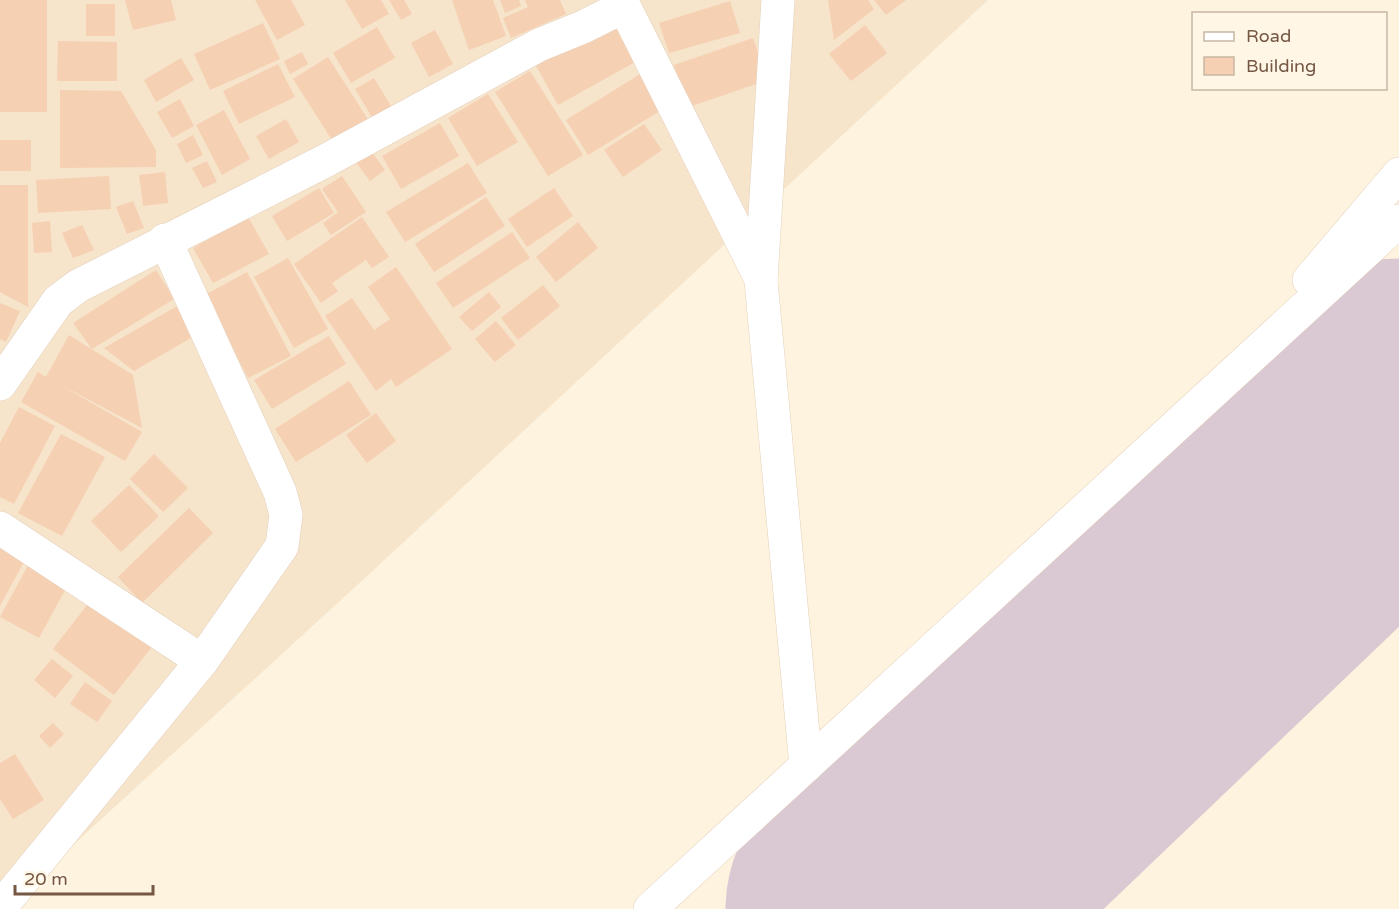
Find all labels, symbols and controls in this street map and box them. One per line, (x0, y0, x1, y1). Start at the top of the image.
legend (1192, 12, 1387, 90)
text: Road (1246, 25, 1291, 47)
text: Building (1246, 55, 1316, 77)
scale bar (15, 858, 153, 896)
text: 20 m (24, 868, 68, 890)

